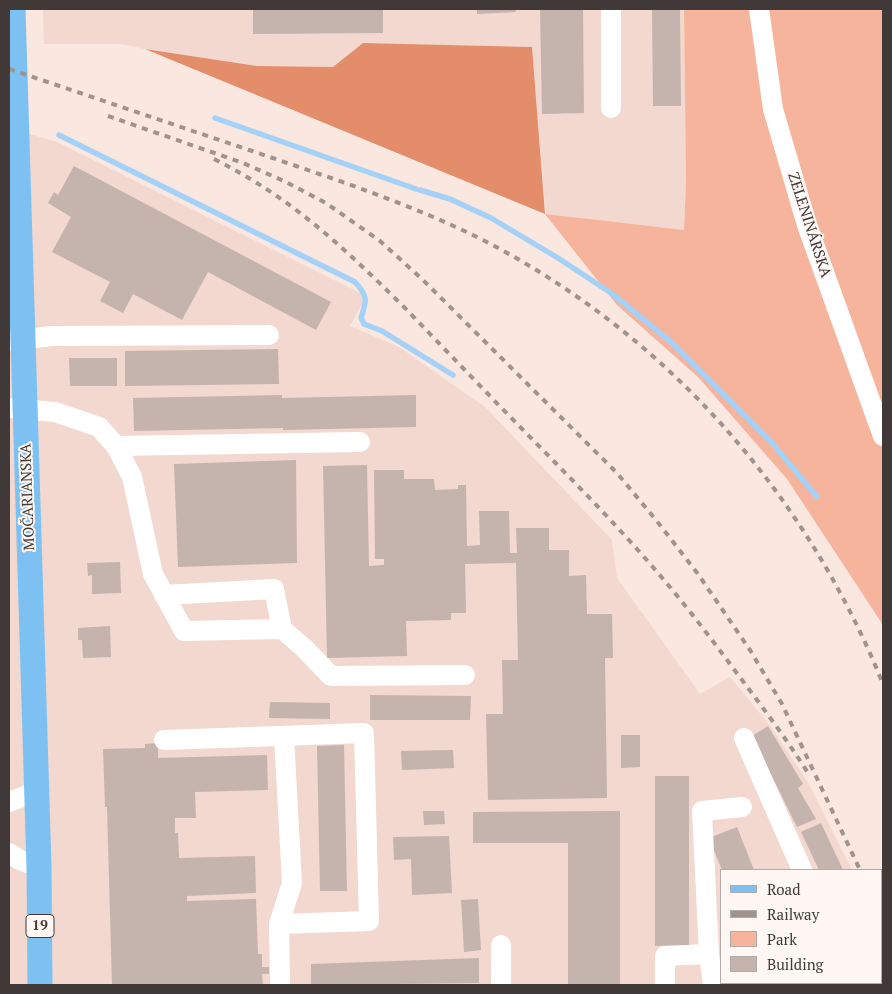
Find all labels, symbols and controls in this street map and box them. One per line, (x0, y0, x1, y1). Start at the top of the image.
street label: ZELENINÁRSKA (784, 170, 834, 280)
street label: MOČARIANSKA (17, 443, 39, 551)
legend (720, 869, 882, 984)
text: Road (767, 879, 800, 899)
text: Railway (767, 904, 819, 924)
road number: 19 (26, 914, 54, 938)
text: Park (767, 929, 797, 949)
text: Building (767, 954, 824, 974)

